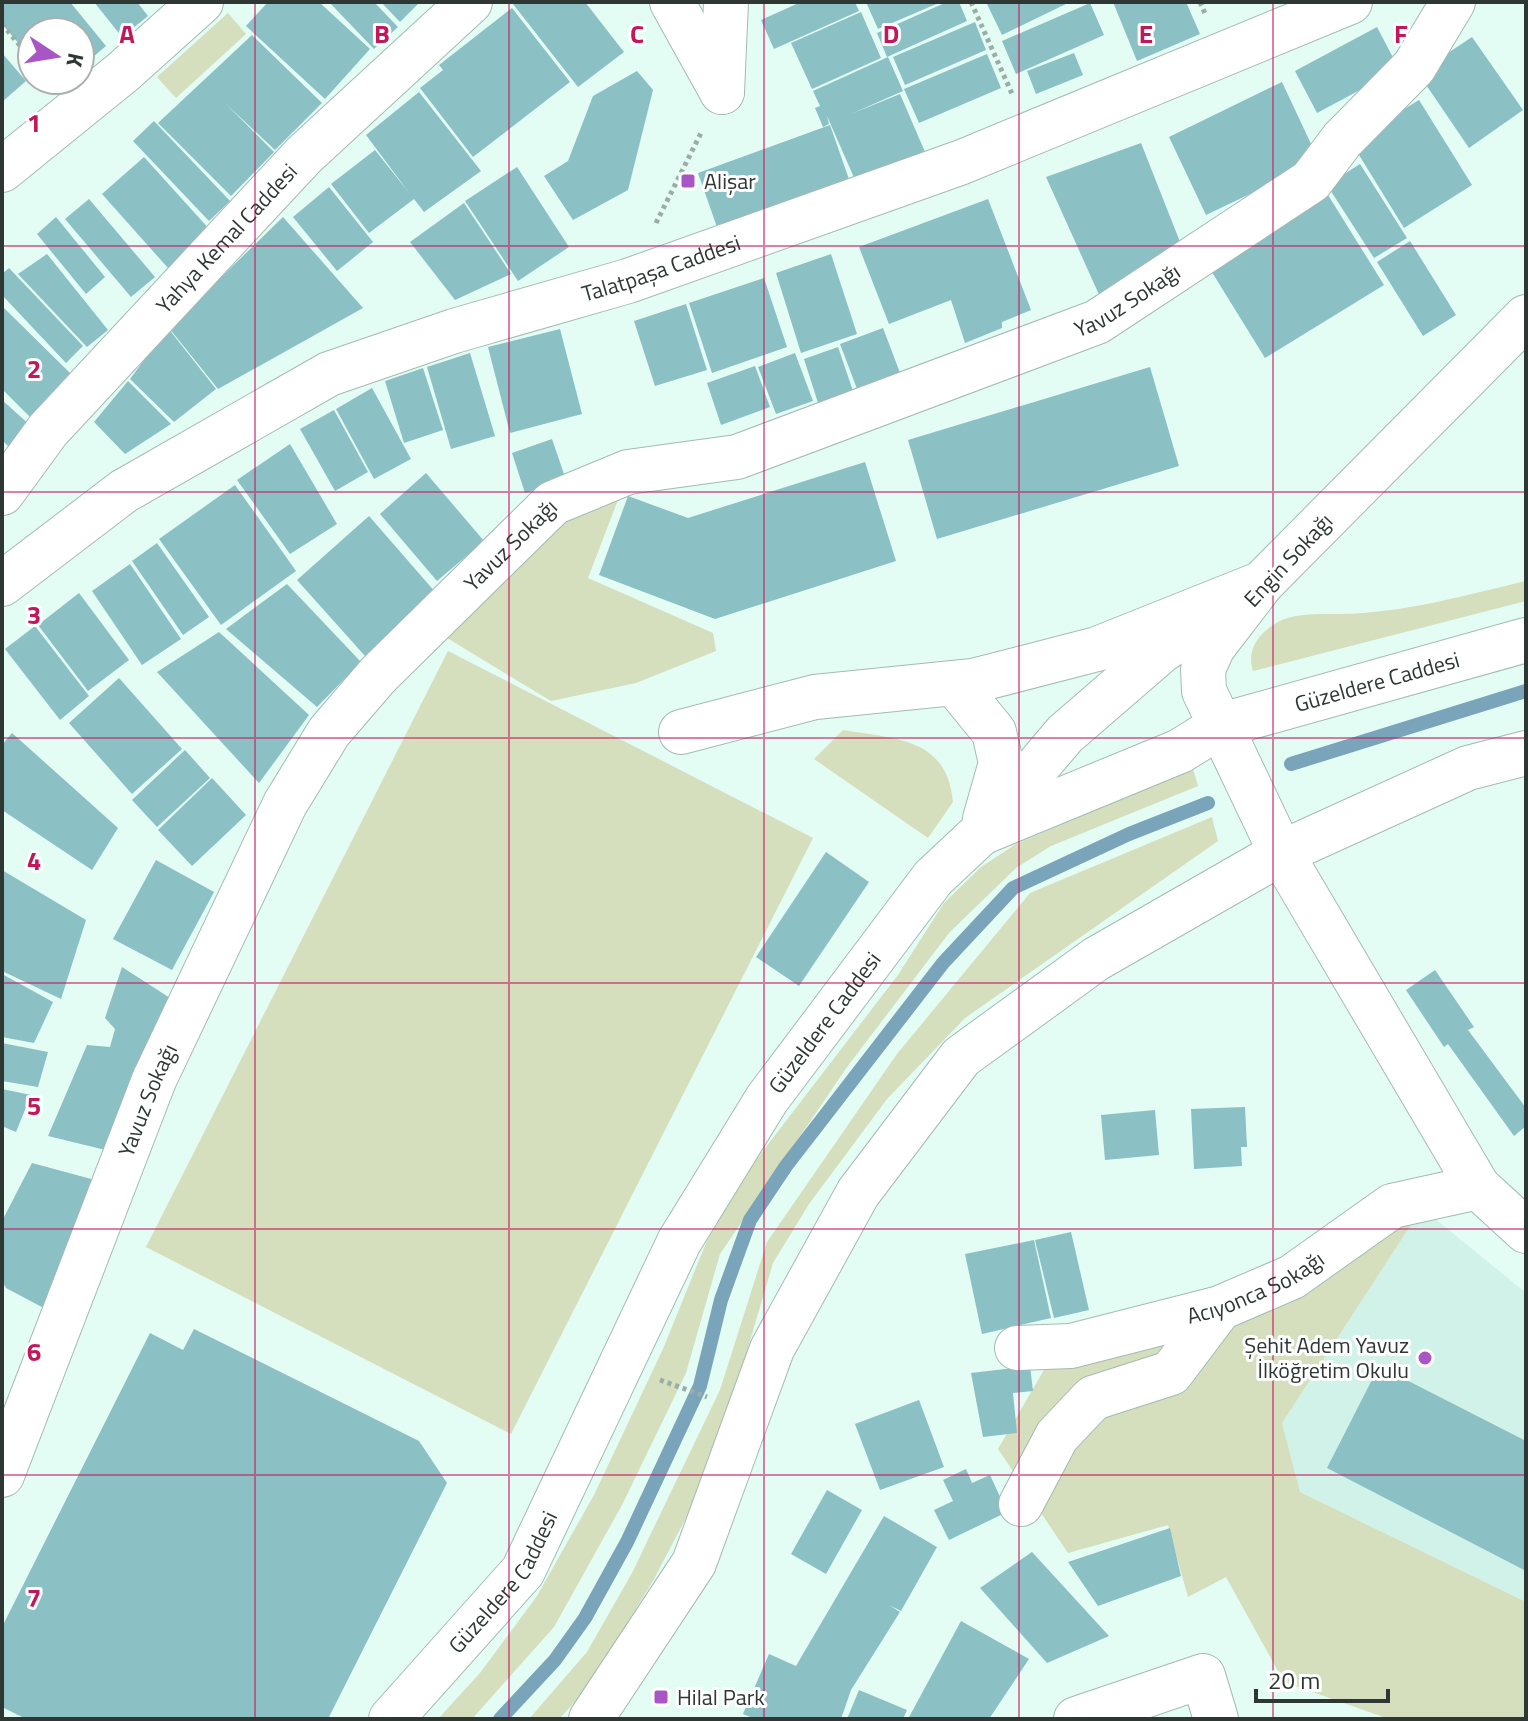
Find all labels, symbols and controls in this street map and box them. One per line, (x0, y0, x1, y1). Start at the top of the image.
text: A (119, 14, 135, 53)
text: B (374, 14, 390, 53)
text: C (630, 14, 644, 53)
text: D (883, 14, 899, 53)
text: E (1139, 14, 1153, 53)
text: F (1394, 14, 1408, 53)
north arrow (16, 16, 96, 96)
text: K (58, 50, 94, 70)
text: 1 (27, 103, 41, 142)
street label: Yahya Kemal Caddesi (148, 155, 305, 321)
place label: Alişar (704, 164, 756, 198)
marker: Alişar (679, 172, 697, 190)
street label: Talatpaşa Caddesi (578, 225, 745, 310)
street label: Yavuz Sokağı (1069, 255, 1187, 346)
text: 2 (27, 349, 41, 388)
street label: Yavuz Sokağı (456, 491, 565, 599)
street label: Engin Sokağı (1235, 505, 1341, 615)
text: 3 (27, 595, 41, 634)
street label: Güzeldere Caddesi (1290, 642, 1463, 721)
text: 4 (27, 841, 41, 880)
street label: Güzeldere Caddesi (760, 944, 889, 1101)
street label: Yavuz Sokağı (109, 1038, 186, 1162)
text: 5 (27, 1086, 41, 1125)
street label: Acıyonca Sokağı (1183, 1242, 1331, 1333)
place label: Şehit Adem Yavuz İlköğretim Okulu (1244, 1328, 1409, 1387)
text: 6 (27, 1332, 41, 1371)
marker: Şehit Adem Yavuz İlköğretim Okulu (1416, 1349, 1434, 1367)
street label: Güzeldere Caddesi (440, 1505, 566, 1661)
text: 7 (27, 1578, 41, 1617)
scale bar (1256, 1653, 1388, 1703)
text: 20 m (1268, 1662, 1320, 1698)
place label: Hilal Park (677, 1680, 765, 1714)
marker: Hilal Park (652, 1688, 670, 1706)

